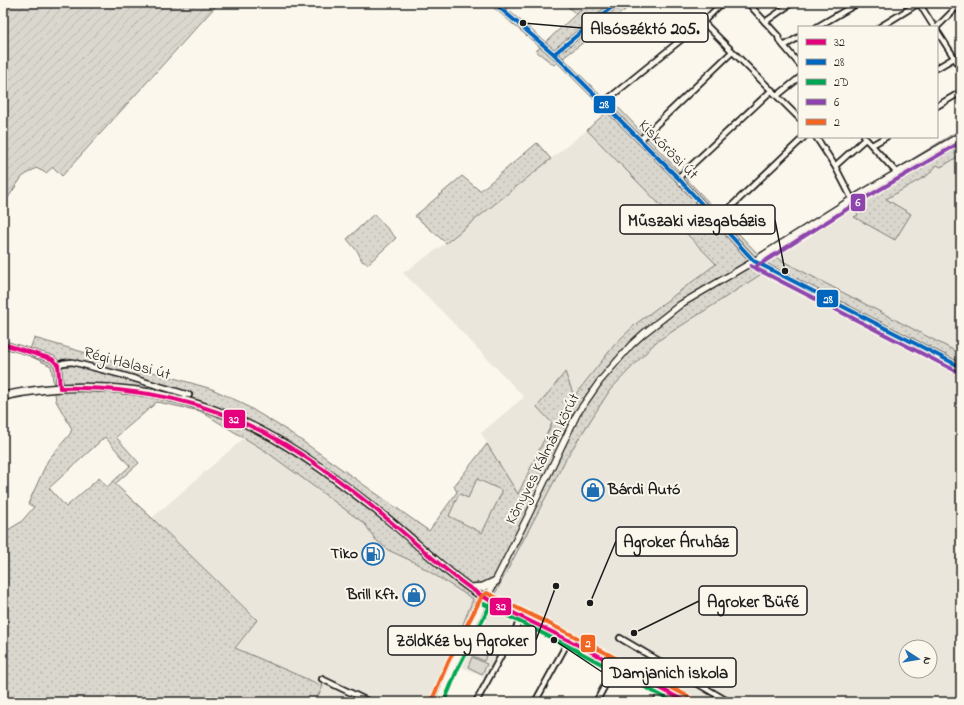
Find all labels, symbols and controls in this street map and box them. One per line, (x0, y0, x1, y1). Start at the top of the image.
callout: Alsószéktó 205. (582, 13, 708, 42)
text: Alsószéktó 205. (590, 17, 700, 42)
legend (798, 26, 938, 138)
text: 32 (834, 34, 845, 52)
text: 28 (834, 54, 845, 72)
text: 2D (834, 74, 849, 92)
text: 6 (834, 94, 840, 112)
line badge: 28 (593, 95, 616, 114)
text: 28 (598, 97, 610, 113)
street label: Kiskőrösi út (632, 114, 704, 186)
text: 2 (834, 114, 840, 132)
line badge: 6 (850, 193, 866, 212)
text: 6 (855, 195, 861, 211)
callout: Műszaki vizsgabázis (620, 205, 775, 234)
text: Műszaki vizsgabázis (628, 209, 767, 236)
line badge: 28 (816, 289, 839, 308)
text: 28 (822, 292, 834, 308)
street label: Régi Halasi út (81, 341, 174, 387)
street label: Könyves Kálmán körút (499, 389, 587, 529)
line badge: 32 (223, 409, 246, 429)
text: 32 (228, 412, 240, 428)
shop icon: Bárdi Autó (580, 477, 606, 503)
place label: Bárdi Autó (607, 478, 680, 502)
callout: Agroker Áruház (616, 527, 737, 556)
text: Agroker Áruház (623, 530, 730, 557)
fuel station icon: Tiko (360, 541, 386, 567)
place label: Tiko (331, 542, 358, 566)
shop icon: Brill Kft. (401, 582, 427, 608)
place label: Brill Kft. (346, 583, 399, 607)
callout: Agroker Büfé (699, 586, 807, 615)
text: Agroker Büfé (707, 590, 800, 617)
line badge: 32 (489, 597, 512, 616)
text: 32 (495, 599, 507, 615)
callout: ZöldKéz by Agroker (388, 626, 536, 655)
text: ZöldKéz by Agroker (396, 629, 529, 656)
line badge: 2 (580, 634, 596, 653)
text: 2 (584, 636, 591, 652)
north arrow (898, 639, 938, 679)
text: N (918, 656, 935, 666)
callout: Damjanich iskola (602, 658, 736, 687)
text: Damjanich iskola (609, 661, 728, 686)

